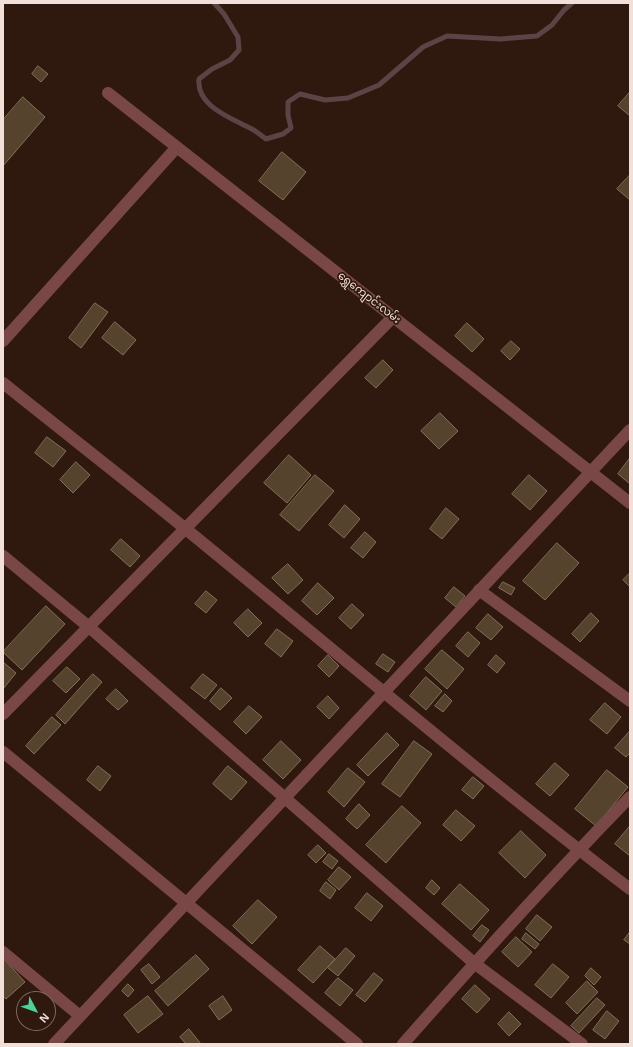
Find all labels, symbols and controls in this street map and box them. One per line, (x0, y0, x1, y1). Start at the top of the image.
street label: ရွှေကျောင်းလမ်း (335, 269, 403, 327)
north arrow (16, 991, 56, 1031)
text: N (37, 1011, 51, 1025)

